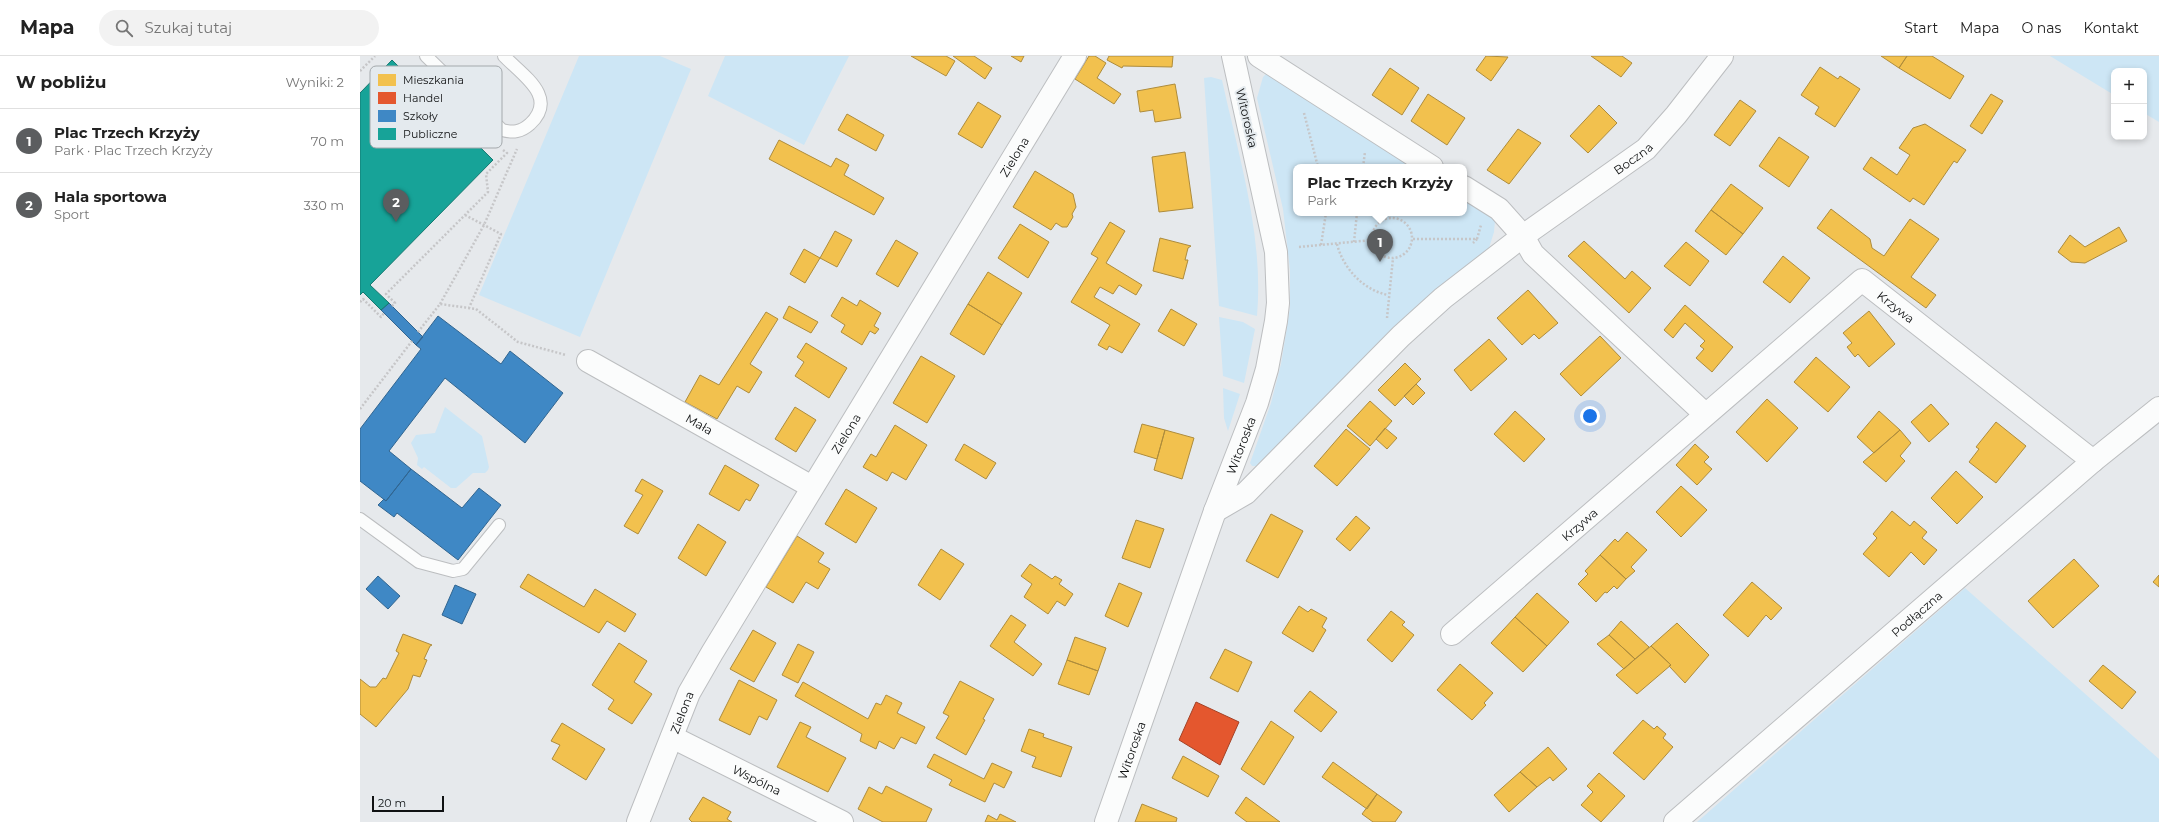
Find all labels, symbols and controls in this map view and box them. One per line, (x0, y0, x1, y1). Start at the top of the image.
search box (99, 10, 379, 46)
text: Mapa (20, 16, 75, 39)
icon: search (113, 17, 135, 39)
text: Szukaj tutaj (145, 18, 232, 37)
text: Start (1904, 19, 1938, 37)
text: Mapa (1960, 19, 1999, 37)
text: O nas (2021, 19, 2061, 37)
text: Kontakt (2083, 19, 2139, 37)
legend (370, 66, 502, 148)
map controls (2111, 68, 2147, 140)
button: + (2111, 68, 2147, 104)
text: W pobliżu (16, 72, 106, 92)
text: Mieszkania (403, 73, 464, 87)
text: Wyniki: 2 (285, 74, 344, 90)
street label: Witoroska (1233, 87, 1261, 149)
text: Handel (403, 91, 443, 105)
button: − (2111, 104, 2147, 140)
text: Szkoły (403, 109, 438, 123)
text: Plac Trzech Krzyży (54, 123, 200, 142)
text: Publiczne (403, 127, 458, 141)
text: 1 (26, 133, 32, 149)
text: 70 m (311, 133, 344, 149)
street label: Zielona (996, 134, 1032, 179)
street label: Boczna (1610, 139, 1656, 177)
text: Park · Plac Trzech Krzyży (54, 142, 212, 158)
popup (1293, 164, 1467, 216)
text: Plac Trzech Krzyży (1307, 173, 1453, 192)
text: Hala sportowa (54, 187, 167, 206)
pin: 2 (383, 189, 409, 222)
text: Park (1307, 192, 1337, 208)
text: 2 (25, 197, 33, 213)
text: 330 m (304, 197, 344, 213)
text: Sport (54, 206, 90, 222)
pin: 1 (1367, 229, 1393, 262)
street label: Krzywa (1875, 288, 1918, 326)
your location (1580, 406, 1600, 426)
street label: Mała (683, 410, 716, 437)
street label: Zielona (828, 410, 864, 456)
street label: Witoroska (1223, 414, 1259, 476)
street label: Krzywa (1558, 504, 1600, 544)
street label: Podłączna (1888, 587, 1945, 640)
street label: Zielona (666, 689, 696, 736)
street label: Witoroska (1114, 719, 1148, 781)
street label: Wspólna (730, 761, 784, 798)
scale bar (372, 794, 444, 813)
text: 20 m (378, 796, 406, 810)

